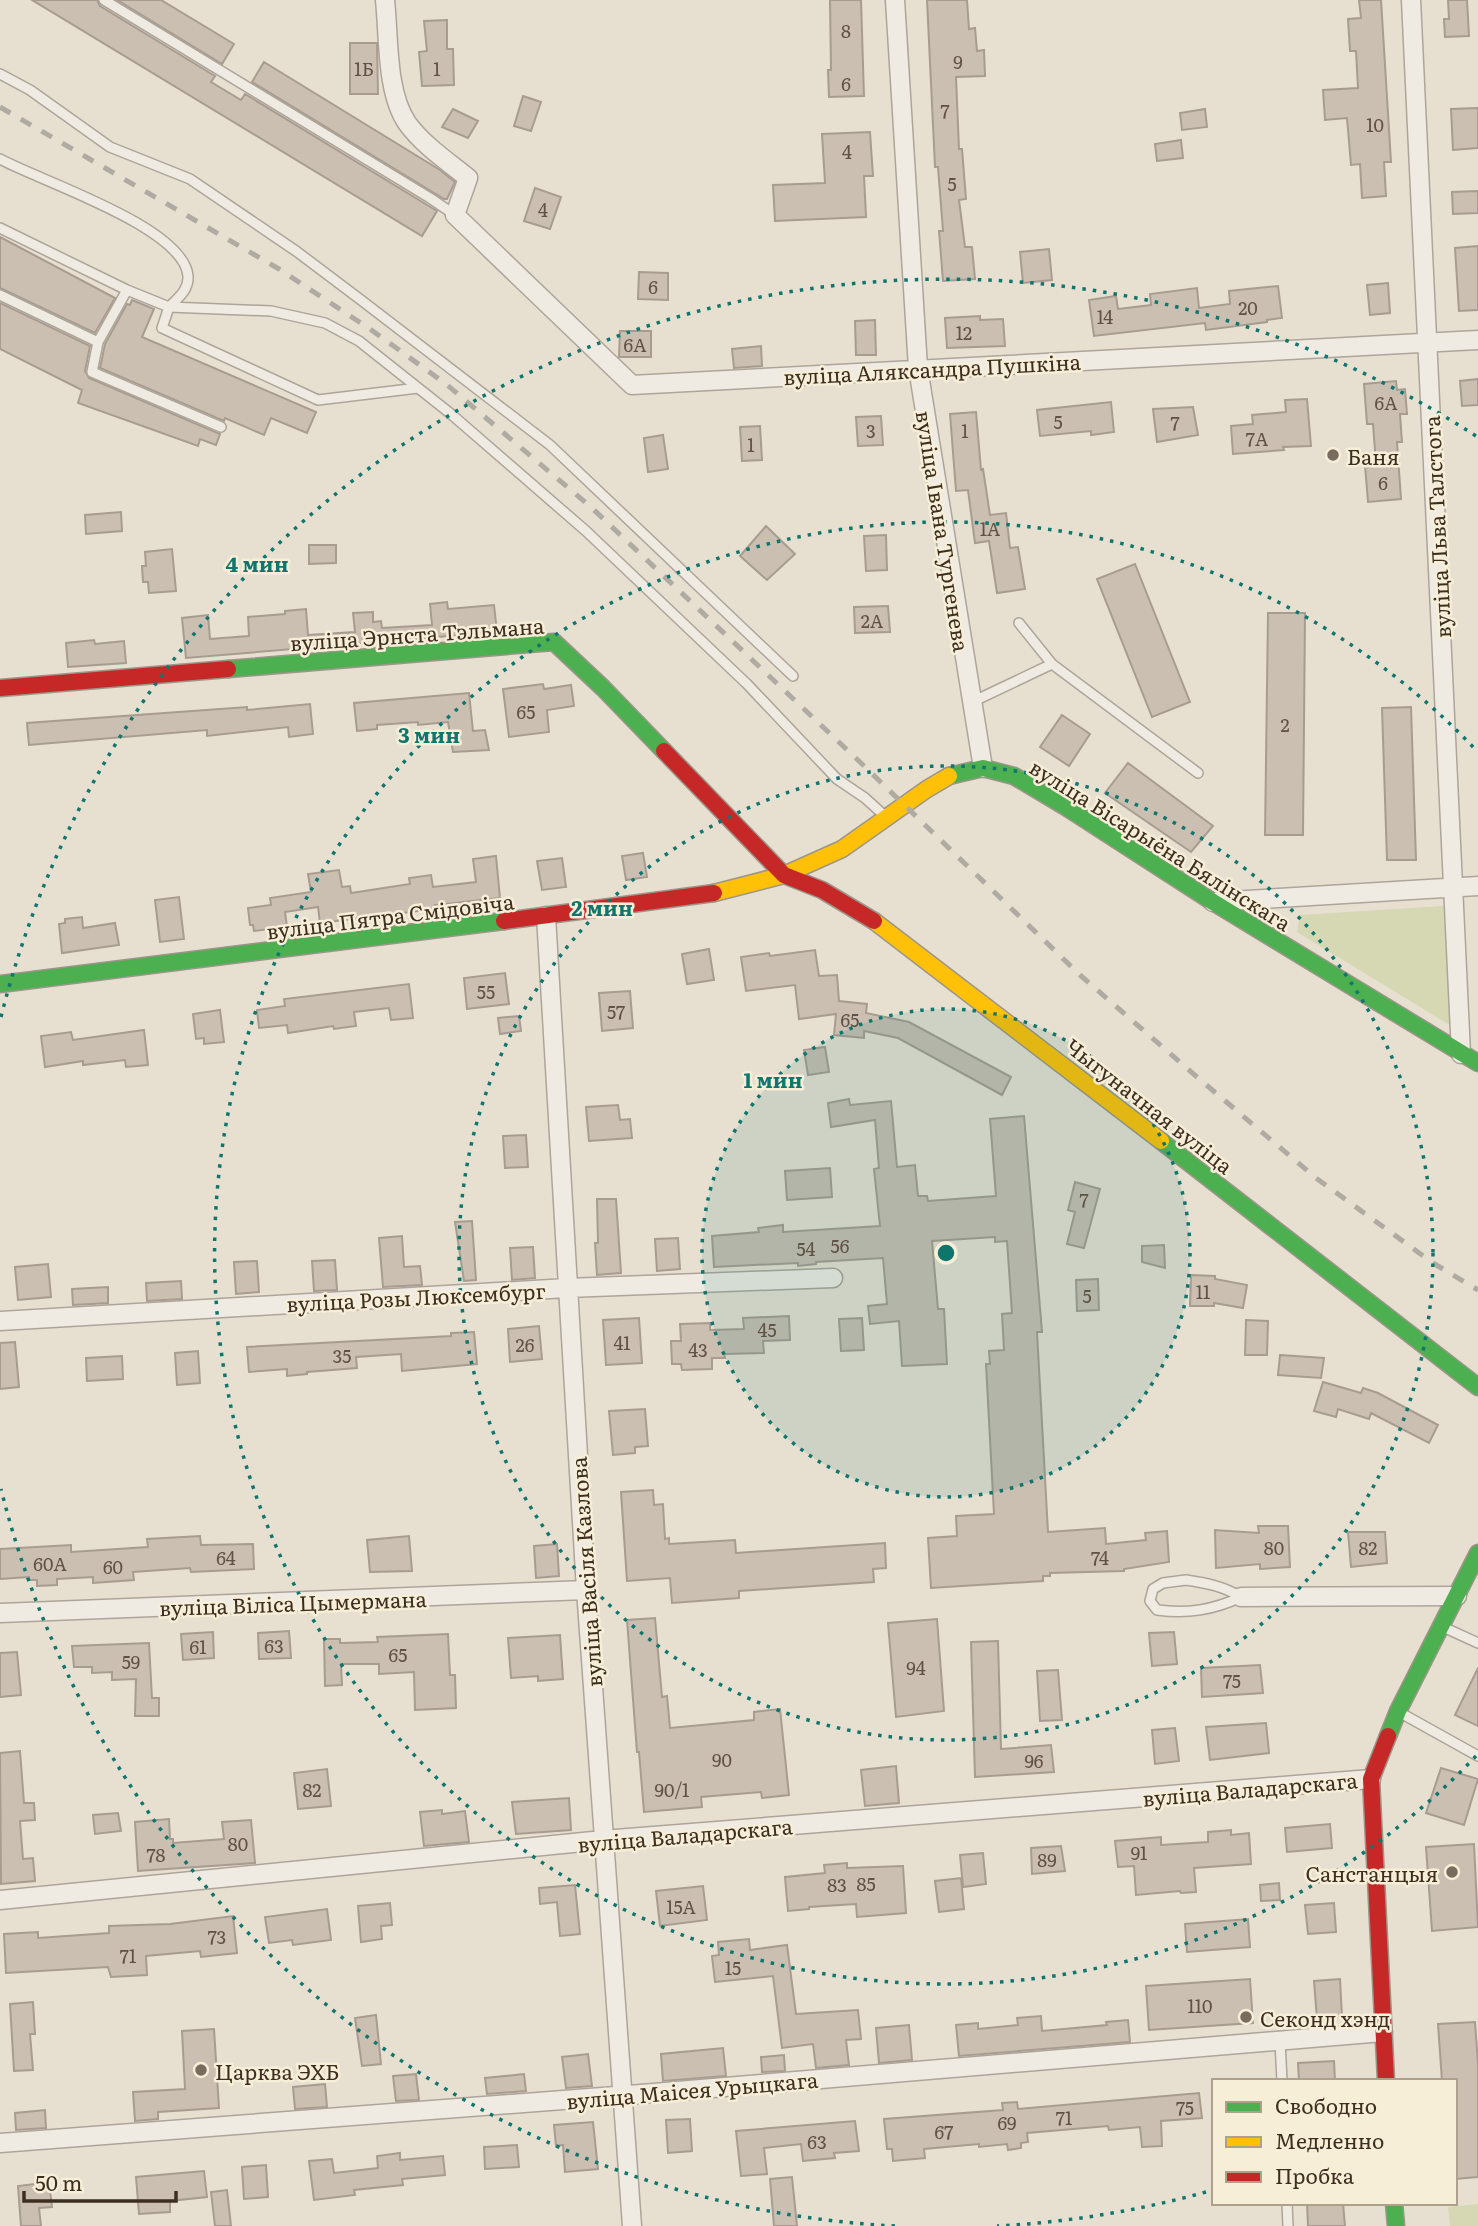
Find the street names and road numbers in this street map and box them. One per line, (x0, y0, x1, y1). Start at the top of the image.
street label: вуліца Аляксандра Пушкіна (782, 345, 1082, 391)
street label: вуліца Івана Тургенева (910, 408, 978, 654)
street label: вуліца Льва Талстога (1415, 414, 1457, 639)
street label: вуліца Эрнста Тэльмана (289, 609, 546, 657)
street label: вуліца Вісарыёна Бялінскага (1024, 751, 1298, 938)
street label: вуліца Пятра Смідовіча (264, 884, 516, 946)
street label: Чыгуначная вуліца (1060, 1030, 1241, 1181)
street label: вуліца Розы Люксембург (285, 1274, 547, 1318)
street label: вуліца Васіля Казлова (561, 1455, 609, 1688)
street label: вуліца Віліса Цымермана (159, 1582, 428, 1622)
street label: вуліца Валадарскага (1141, 1763, 1360, 1813)
street label: вуліца Валадарскага (576, 1809, 795, 1859)
street label: вуліца Маісея Урыцкага (565, 2062, 820, 2115)

